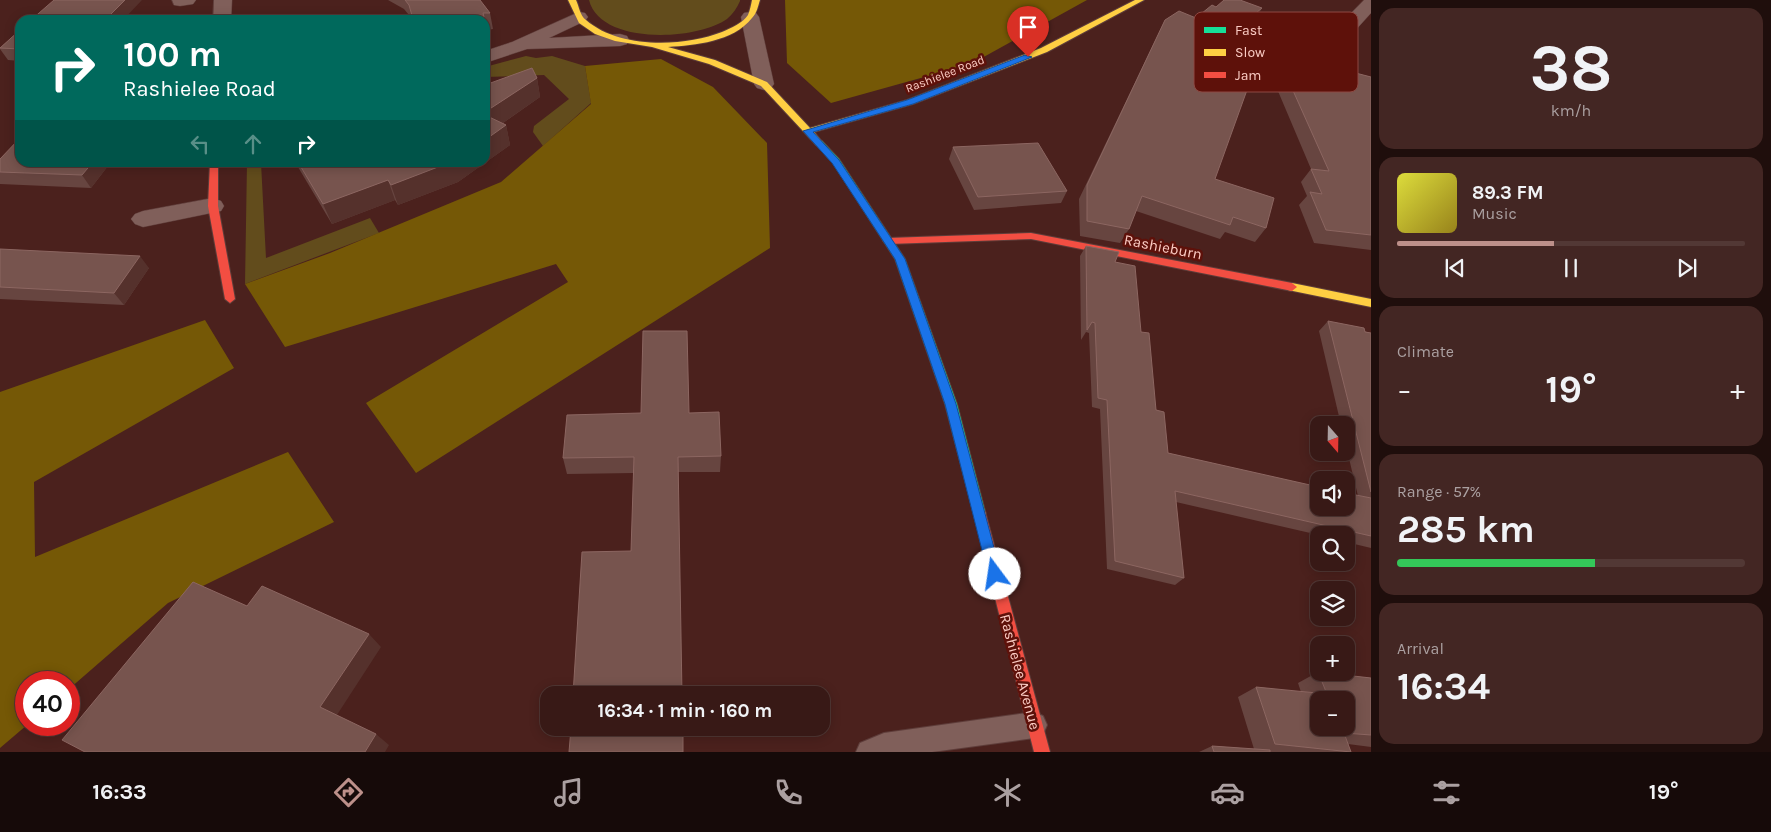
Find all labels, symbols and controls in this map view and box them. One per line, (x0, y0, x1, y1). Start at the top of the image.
pin (1007, 6, 1049, 57)
legend (1194, 12, 1358, 92)
icon: arrive (1014, 13, 1042, 41)
text: Fast (1235, 22, 1262, 39)
text: 38 (1530, 30, 1612, 106)
text: 100 m (123, 34, 222, 75)
icon: right (40, 35, 105, 100)
text: Slow (1235, 44, 1265, 61)
street label: Rashielee Road (904, 53, 986, 95)
text: Jam (1235, 67, 1261, 84)
text: Rashielee Road (123, 76, 276, 102)
text: km/h (1551, 101, 1591, 120)
icon: left (186, 130, 214, 158)
icon: ahead (239, 130, 267, 158)
icon: right (292, 130, 320, 158)
text: 89.3 FM (1472, 182, 1544, 204)
text: Music (1472, 204, 1517, 223)
street label: Rashieburn (1123, 231, 1203, 263)
icon: previous (1441, 254, 1469, 282)
icon: pause (1557, 254, 1585, 282)
icon: next (1673, 254, 1701, 282)
text: Climate (1397, 342, 1454, 361)
text: 19° (1545, 367, 1597, 412)
text: − (1397, 373, 1412, 406)
text: + (1730, 373, 1745, 406)
north arrow (1310, 416, 1355, 461)
map controls (1310, 416, 1355, 736)
button: sound (1310, 471, 1355, 516)
text: Range · 57% (1397, 482, 1481, 501)
text: 285 km (1397, 507, 1535, 552)
button: search (1310, 526, 1355, 571)
position arrow (968, 547, 1020, 599)
button: layers (1310, 581, 1355, 626)
street label: Rashielee Avenue (996, 612, 1044, 732)
button: + (1310, 636, 1355, 681)
text: Arrival (1397, 639, 1444, 658)
text: 16:34 (1397, 664, 1490, 709)
speed limit sign: 40 (15, 671, 80, 736)
button: − (1310, 691, 1355, 736)
text: 16:34 · 1 min · 160 m (598, 700, 772, 722)
icon: directions (331, 775, 366, 810)
icon: music (551, 775, 586, 810)
icon: phone (771, 775, 806, 810)
icon: climate (990, 775, 1025, 810)
icon: car (1210, 775, 1245, 810)
icon: filters (1429, 775, 1464, 810)
text: 16:33 (92, 779, 147, 805)
text: 19° (1649, 779, 1679, 805)

